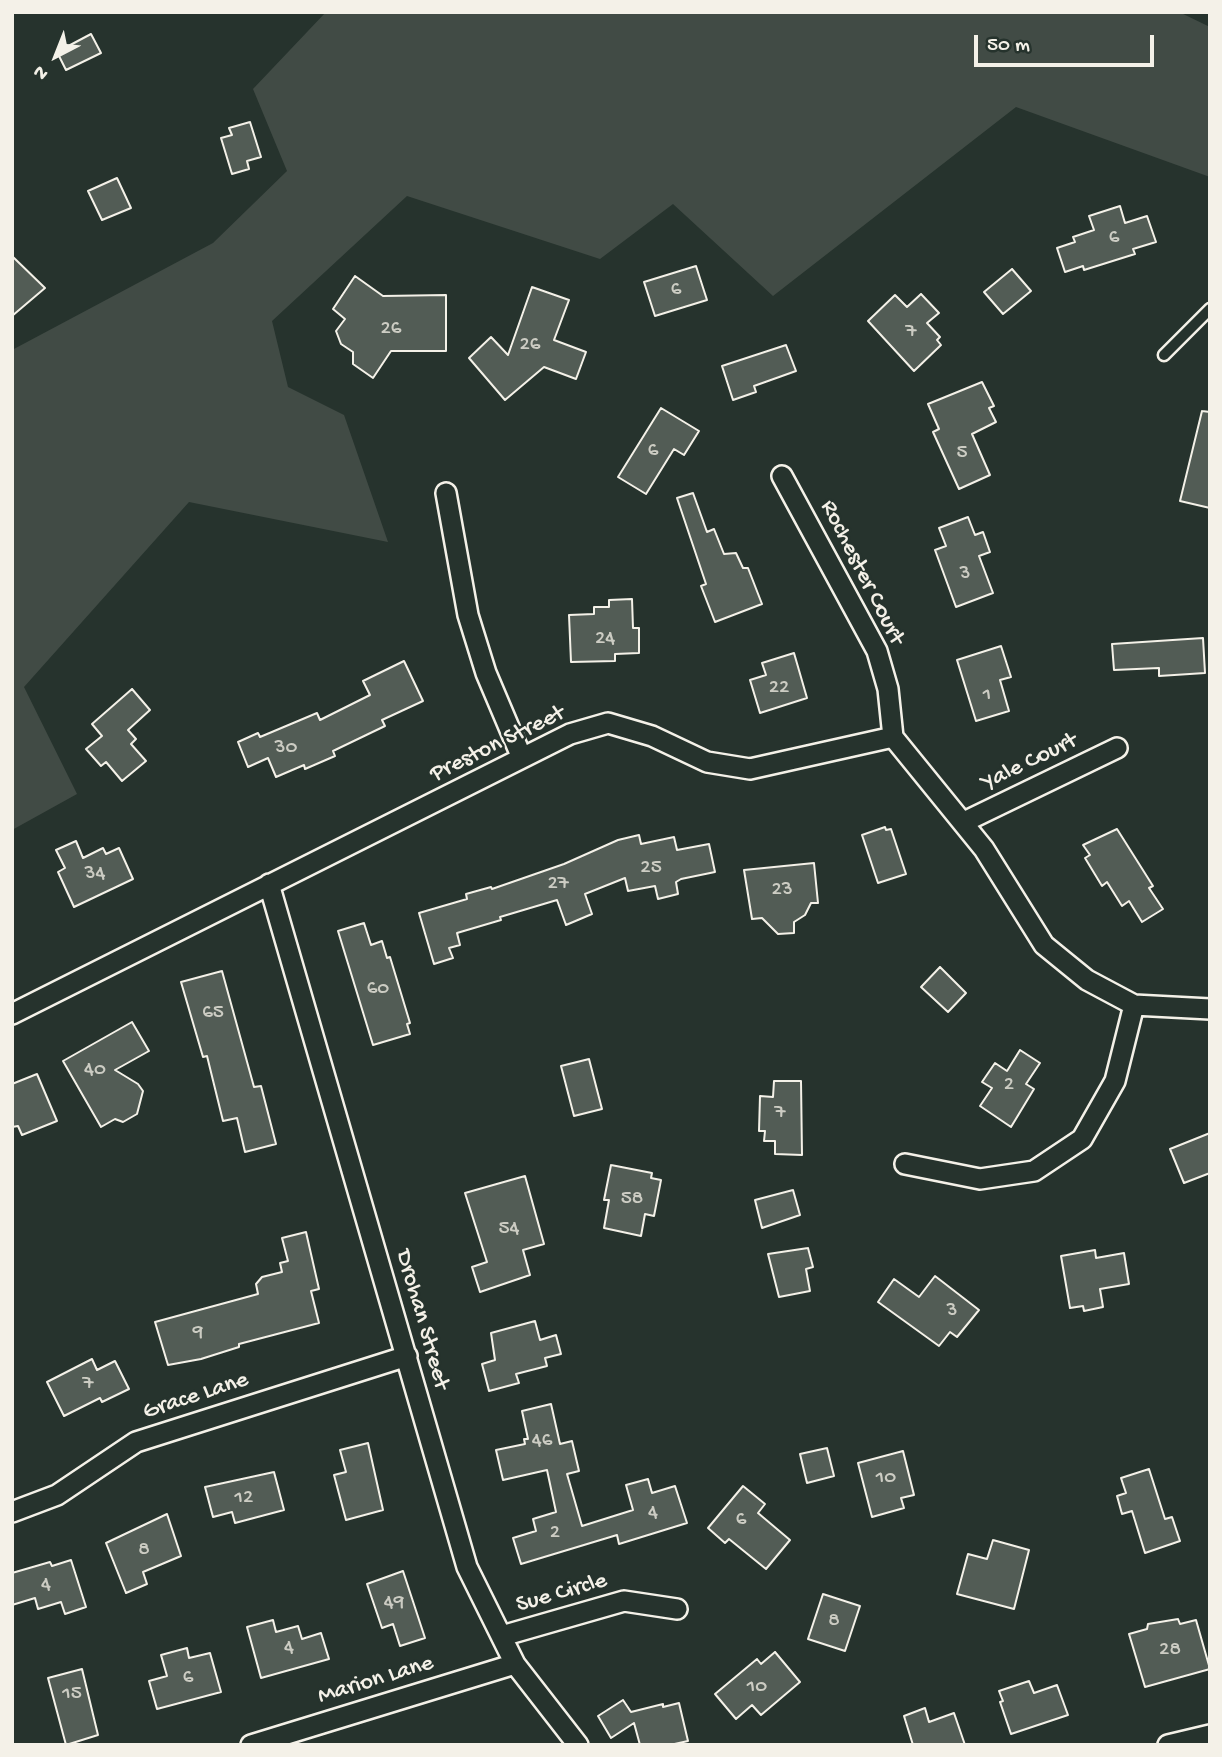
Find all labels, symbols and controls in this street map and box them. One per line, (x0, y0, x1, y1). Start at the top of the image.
north arrow (21, 21, 91, 91)
scale bar (977, 21, 1157, 65)
text: 50 m (987, 34, 1030, 59)
text: N (29, 59, 54, 85)
house number: 6 (1109, 226, 1119, 252)
house number: 6 (671, 278, 681, 304)
house number: 26 (381, 317, 401, 343)
house number: 7 (906, 320, 916, 346)
house number: 26 (520, 333, 540, 359)
house number: 6 (648, 439, 658, 465)
house number: 5 (956, 441, 968, 467)
street label: Rochester Court (812, 496, 910, 650)
house number: 3 (960, 562, 970, 588)
house number: 24 (595, 627, 615, 653)
house number: 22 (769, 676, 789, 702)
house number: 1 (983, 683, 991, 709)
street label: Preston Street (426, 700, 570, 790)
street label: Yale Court (977, 728, 1083, 798)
house number: 30 (275, 736, 297, 762)
house number: 25 (640, 856, 662, 882)
house number: 34 (85, 862, 105, 888)
house number: 27 (547, 872, 569, 898)
house number: 23 (771, 878, 793, 904)
house number: 60 (367, 977, 389, 1003)
house number: 65 (202, 1001, 224, 1027)
house number: 40 (84, 1058, 106, 1084)
house number: 2 (1004, 1073, 1014, 1099)
house number: 7 (775, 1101, 785, 1127)
house number: 58 (621, 1187, 643, 1213)
house number: 54 (499, 1217, 519, 1243)
street label: Drohan Street (387, 1247, 455, 1393)
house number: 3 (947, 1299, 957, 1325)
house number: 9 (193, 1321, 203, 1347)
street label: Grace Lane (140, 1366, 252, 1428)
house number: 7 (83, 1372, 93, 1398)
house number: 46 (532, 1429, 552, 1455)
house number: 10 (876, 1466, 896, 1492)
house number: 12 (235, 1486, 253, 1512)
house number: 4 (648, 1501, 658, 1527)
house number: 6 (736, 1508, 746, 1534)
house number: 2 (550, 1521, 560, 1547)
house number: 8 (138, 1538, 150, 1564)
street label: Sue Circle (513, 1567, 611, 1621)
house number: 4 (41, 1573, 51, 1599)
house number: 49 (384, 1591, 404, 1617)
house number: 8 (828, 1609, 840, 1635)
house number: 4 (284, 1636, 294, 1662)
house number: 28 (1159, 1638, 1181, 1664)
street label: Marion Lane (315, 1650, 437, 1712)
house number: 6 (183, 1666, 193, 1692)
house number: 10 (747, 1675, 767, 1701)
house number: 15 (62, 1682, 82, 1708)

